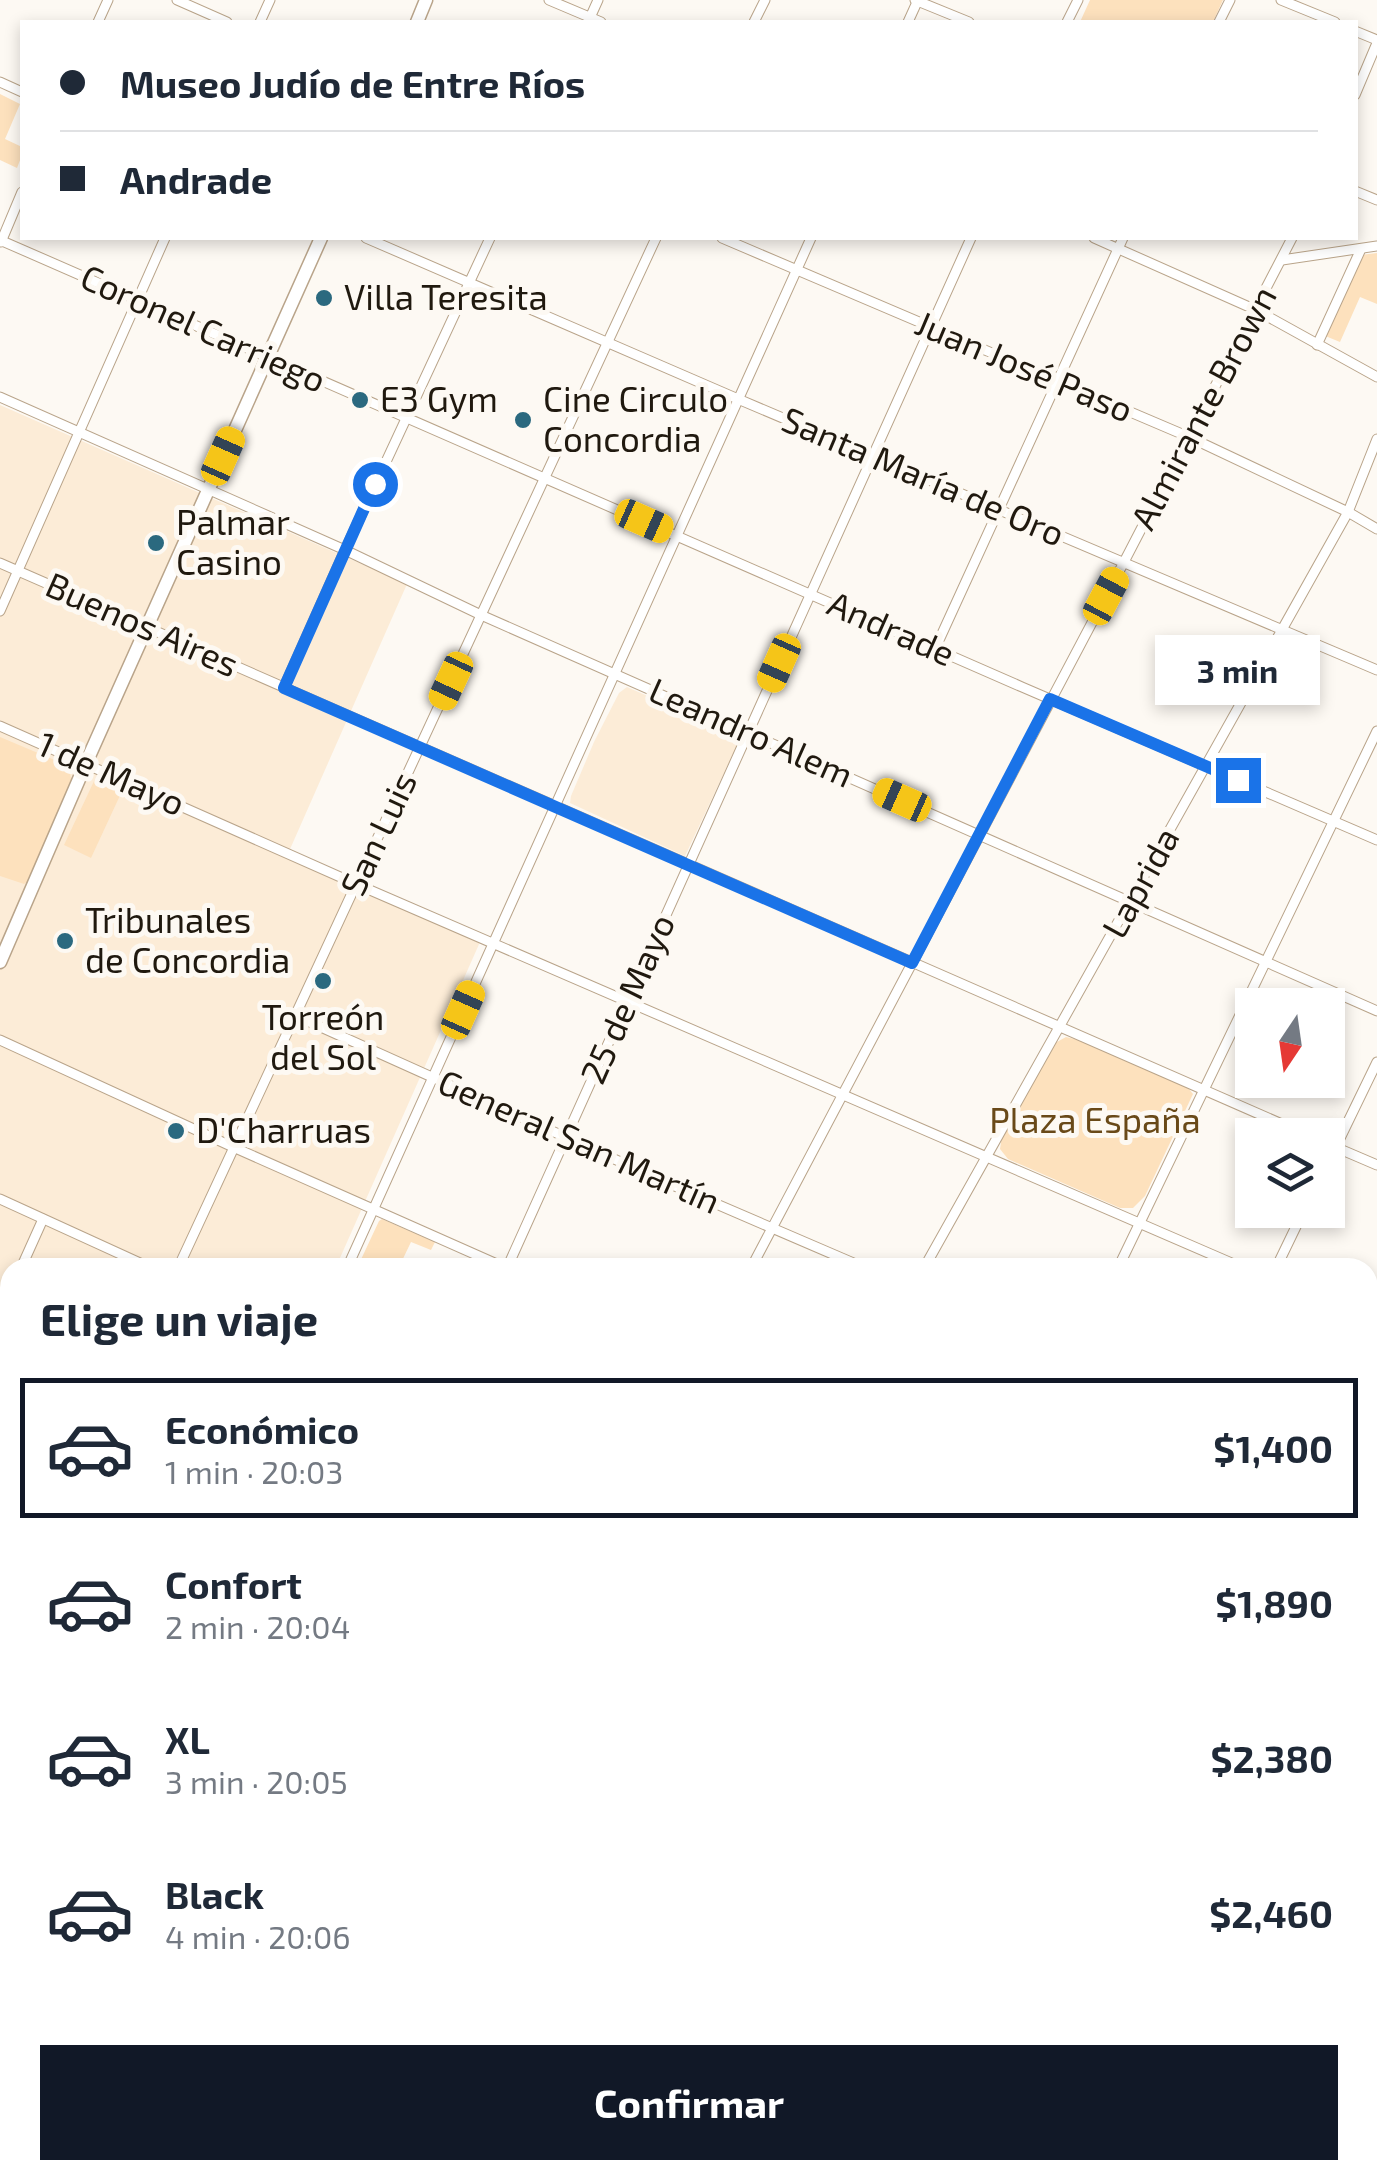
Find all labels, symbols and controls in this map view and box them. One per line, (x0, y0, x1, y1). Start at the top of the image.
text: Museo Judío de Entre Ríos (120, 60, 585, 106)
text: Andrade (120, 156, 272, 202)
street label: Coronel Carriego (75, 254, 333, 400)
place label: Villa Teresita (344, 275, 548, 317)
street label: Almirante Brown (1120, 278, 1284, 536)
marker: Villa Teresita (313, 287, 335, 309)
street label: Juan José Paso (910, 300, 1140, 430)
place label: E3 Gym (380, 377, 498, 419)
place label: Cine Circulo Concordia (543, 377, 728, 459)
marker: E3 Gym (349, 389, 371, 411)
street label: Santa María de Oro (776, 397, 1071, 554)
marker: Cine Circulo Concordia (512, 409, 534, 431)
car (197, 422, 249, 490)
route start (353, 462, 398, 507)
car (610, 495, 678, 547)
place label: Palmar Casino (176, 500, 290, 582)
marker: Palmar Casino (145, 532, 167, 554)
street label: Buenos Aires (40, 562, 245, 684)
car (1079, 562, 1133, 630)
street label: Andrade (822, 581, 962, 674)
car (753, 629, 805, 697)
callout: 3 min (1156, 635, 1320, 705)
car (425, 647, 477, 715)
text: 3 min (1197, 651, 1278, 689)
street label: Leandro Alem (644, 668, 860, 795)
street label: 1 de Mayo (32, 721, 192, 823)
route end (1216, 758, 1261, 803)
street label: San Luis (330, 765, 424, 902)
car (868, 774, 936, 826)
street label: Laprida (1092, 820, 1187, 944)
place label: Tribunales de Concordia (85, 898, 290, 980)
street label: 25 de Mayo (570, 907, 682, 1089)
marker: Tribunales de Concordia (54, 930, 76, 952)
marker: Torreón del Sol (312, 970, 334, 992)
car (437, 976, 489, 1044)
north arrow (1235, 988, 1345, 1098)
map controls (1235, 988, 1345, 1228)
place label: Torreón del Sol (262, 995, 384, 1077)
street label: General San Martín (432, 1059, 727, 1221)
park label: Plaza España (989, 1098, 1201, 1140)
place label: D'Charruas (196, 1108, 371, 1150)
button: layers (1235, 1118, 1345, 1228)
marker: D'Charruas (165, 1120, 187, 1142)
text: Elige un viaje (40, 1291, 318, 1345)
icon: car (45, 1403, 135, 1493)
text: Económico (165, 1406, 359, 1452)
text: $1,400 (1213, 1425, 1333, 1471)
text: 1 min · 20:03 (165, 1452, 343, 1490)
icon: car (45, 1558, 135, 1648)
text: Confort (165, 1561, 302, 1607)
text: $1,890 (1215, 1580, 1333, 1626)
text: 2 min · 20:04 (165, 1607, 350, 1645)
icon: car (45, 1713, 135, 1803)
text: XL (165, 1716, 210, 1762)
text: $2,380 (1210, 1735, 1333, 1781)
text: 3 min · 20:05 (165, 1762, 348, 1800)
icon: car (45, 1868, 135, 1958)
text: Black (165, 1871, 264, 1917)
text: $2,460 (1209, 1890, 1333, 1936)
text: 4 min · 20:06 (165, 1917, 351, 1955)
button: Confirmar (40, 2045, 1338, 2160)

